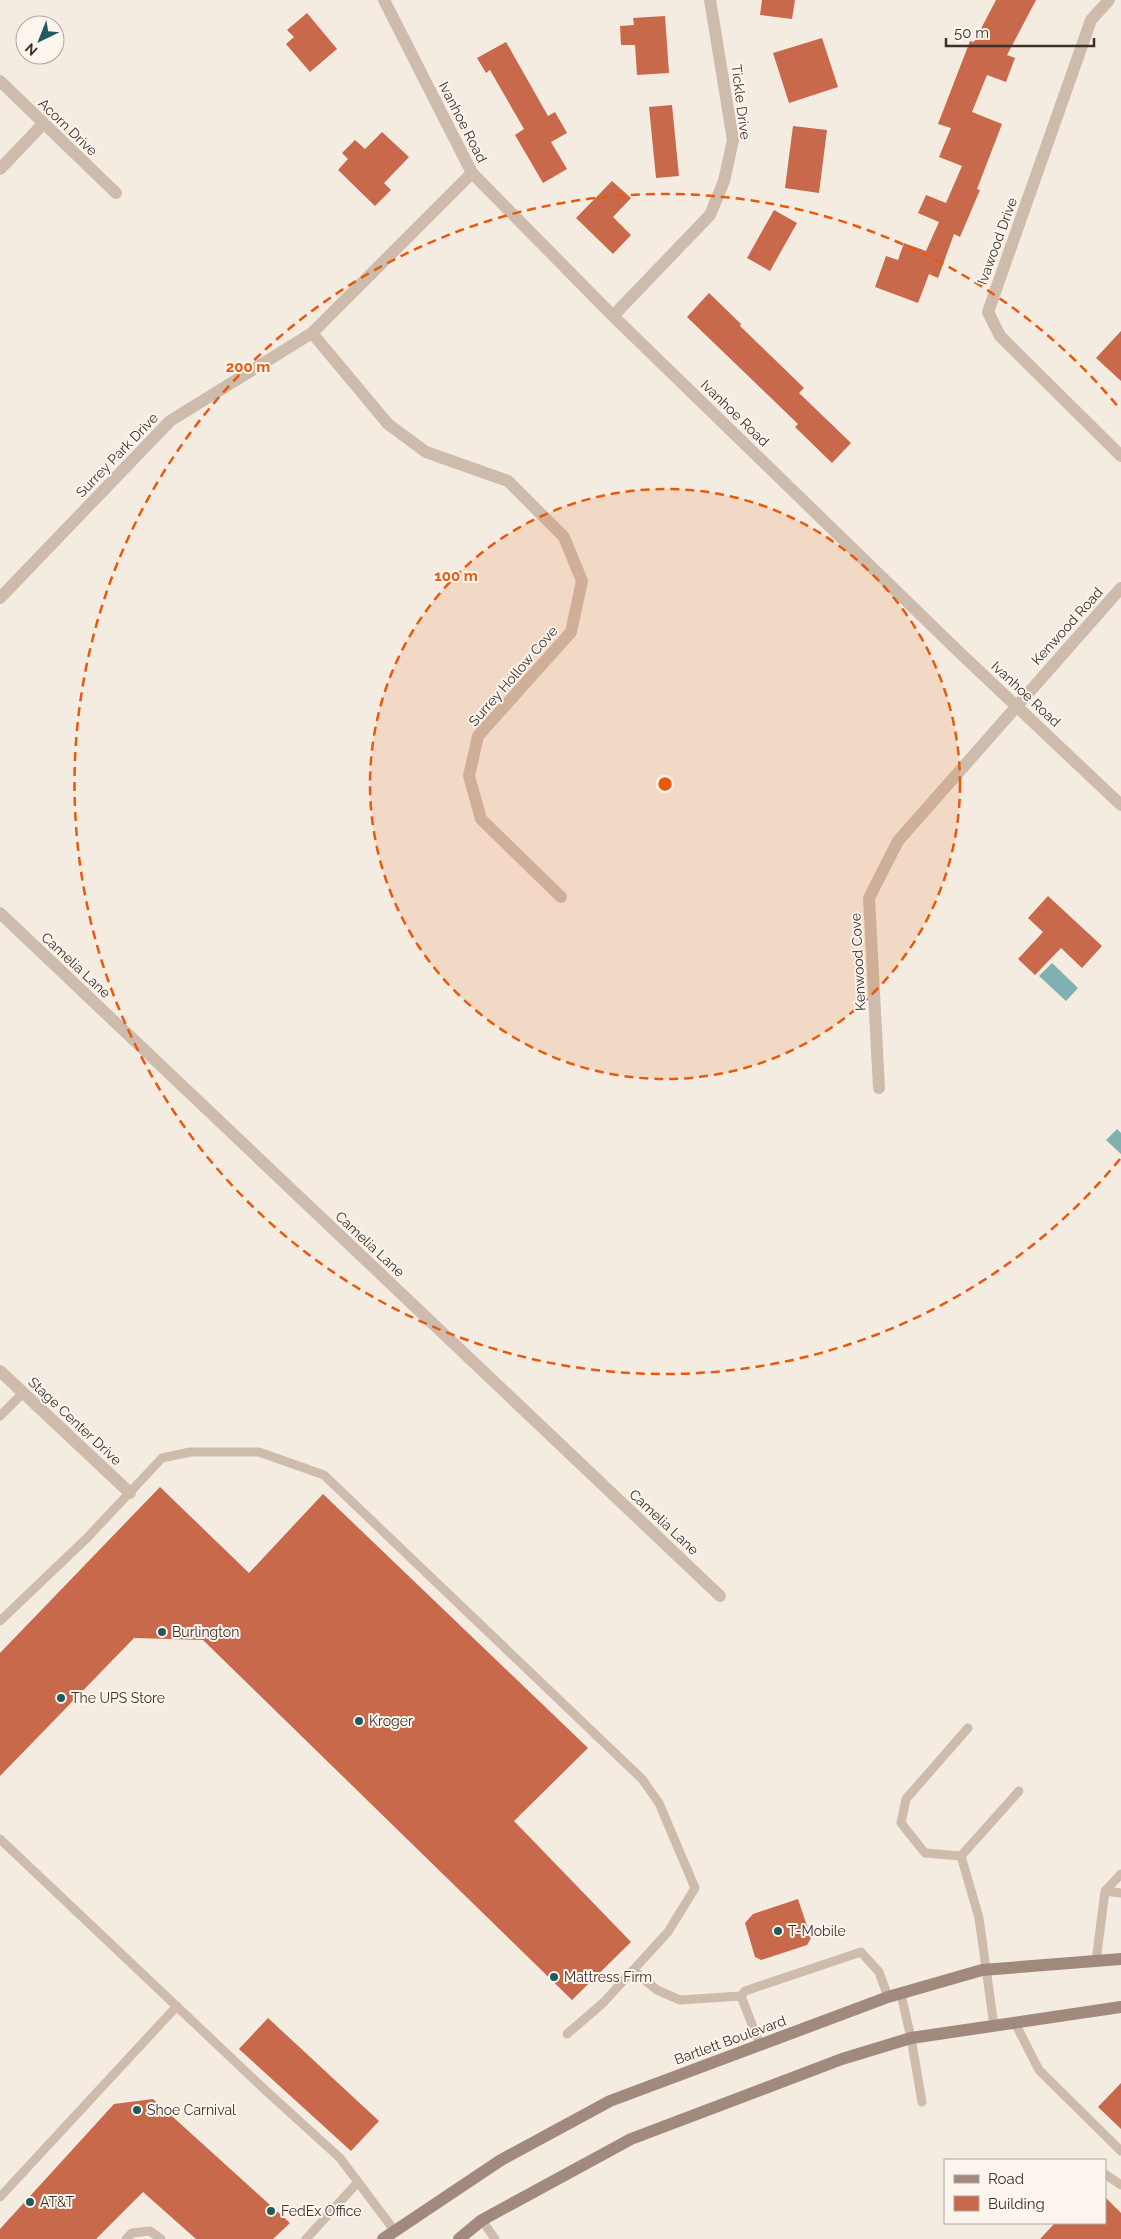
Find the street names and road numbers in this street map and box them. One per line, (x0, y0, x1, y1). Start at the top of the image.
street label: Tickle Drive (728, 63, 754, 141)
street label: Ivanhoe Road (436, 79, 490, 165)
street label: Acorn Drive (35, 95, 101, 159)
street label: Ivawood Drive (974, 195, 1020, 287)
street label: Ivanhoe Road (698, 377, 772, 449)
street label: Surrey Park Drive (73, 410, 161, 500)
street label: Kenwood Road (1028, 584, 1106, 668)
street label: Surrey Hollow Cove (465, 623, 561, 729)
street label: Ivanhoe Road (988, 658, 1064, 730)
street label: Kenwood Cove (847, 913, 869, 1011)
street label: Camelia Lane (38, 929, 114, 1001)
street label: Camelia Lane (332, 1208, 408, 1280)
street label: Stage Center Drive (25, 1374, 125, 1468)
street label: Camelia Lane (626, 1486, 702, 1558)
street label: Bartlett Boulevard (672, 2012, 788, 2068)

